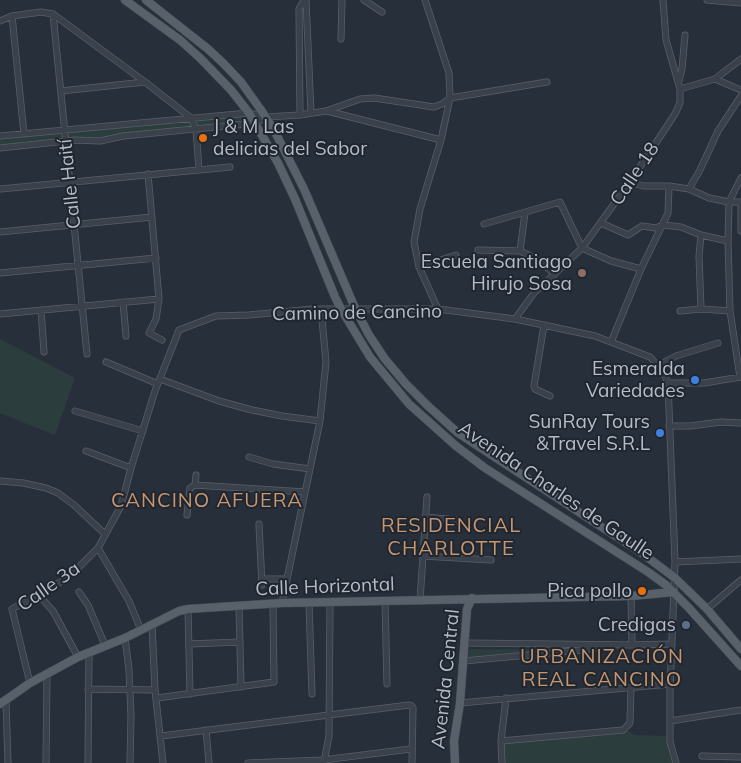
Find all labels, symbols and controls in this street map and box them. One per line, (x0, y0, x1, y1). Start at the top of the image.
place label: J & M Las delicias del Sabor (213, 116, 367, 160)
marker: J & M Las delicias del Sabor (197, 132, 209, 144)
street label: Calle Haití (54, 138, 86, 230)
street label: Calle 18 (606, 138, 664, 210)
place label: Escuela Santiago Hirujo Sosa (421, 251, 572, 295)
marker: Escuela Santiago Hirujo Sosa (576, 267, 588, 279)
street label: Camino de Cancino (272, 300, 442, 326)
place label: Esmeralda Variedades (586, 358, 685, 402)
marker: Esmeralda Variedades (689, 374, 701, 386)
place label: SunRay Tours &Travel S.R.L (529, 411, 650, 455)
street label: Avenida Charles de Gaulle (454, 417, 658, 565)
marker: SunRay Tours &Travel S.R.L (654, 427, 666, 439)
district label: CANCINO AFUERA (109, 489, 305, 513)
district label: RESIDENCIAL CHARLOTTE (380, 514, 522, 561)
street label: Calle 3a (13, 557, 85, 617)
street label: Calle Horizontal (255, 573, 395, 601)
place label: Pica pollo (547, 580, 632, 602)
marker: Pica pollo (636, 585, 648, 597)
street label: Avenida Central (427, 608, 465, 750)
place label: Credigas (598, 614, 676, 636)
marker: Credigas (680, 619, 692, 631)
district label: URBANIZACIÓN REAL CANCINO (518, 645, 686, 692)

